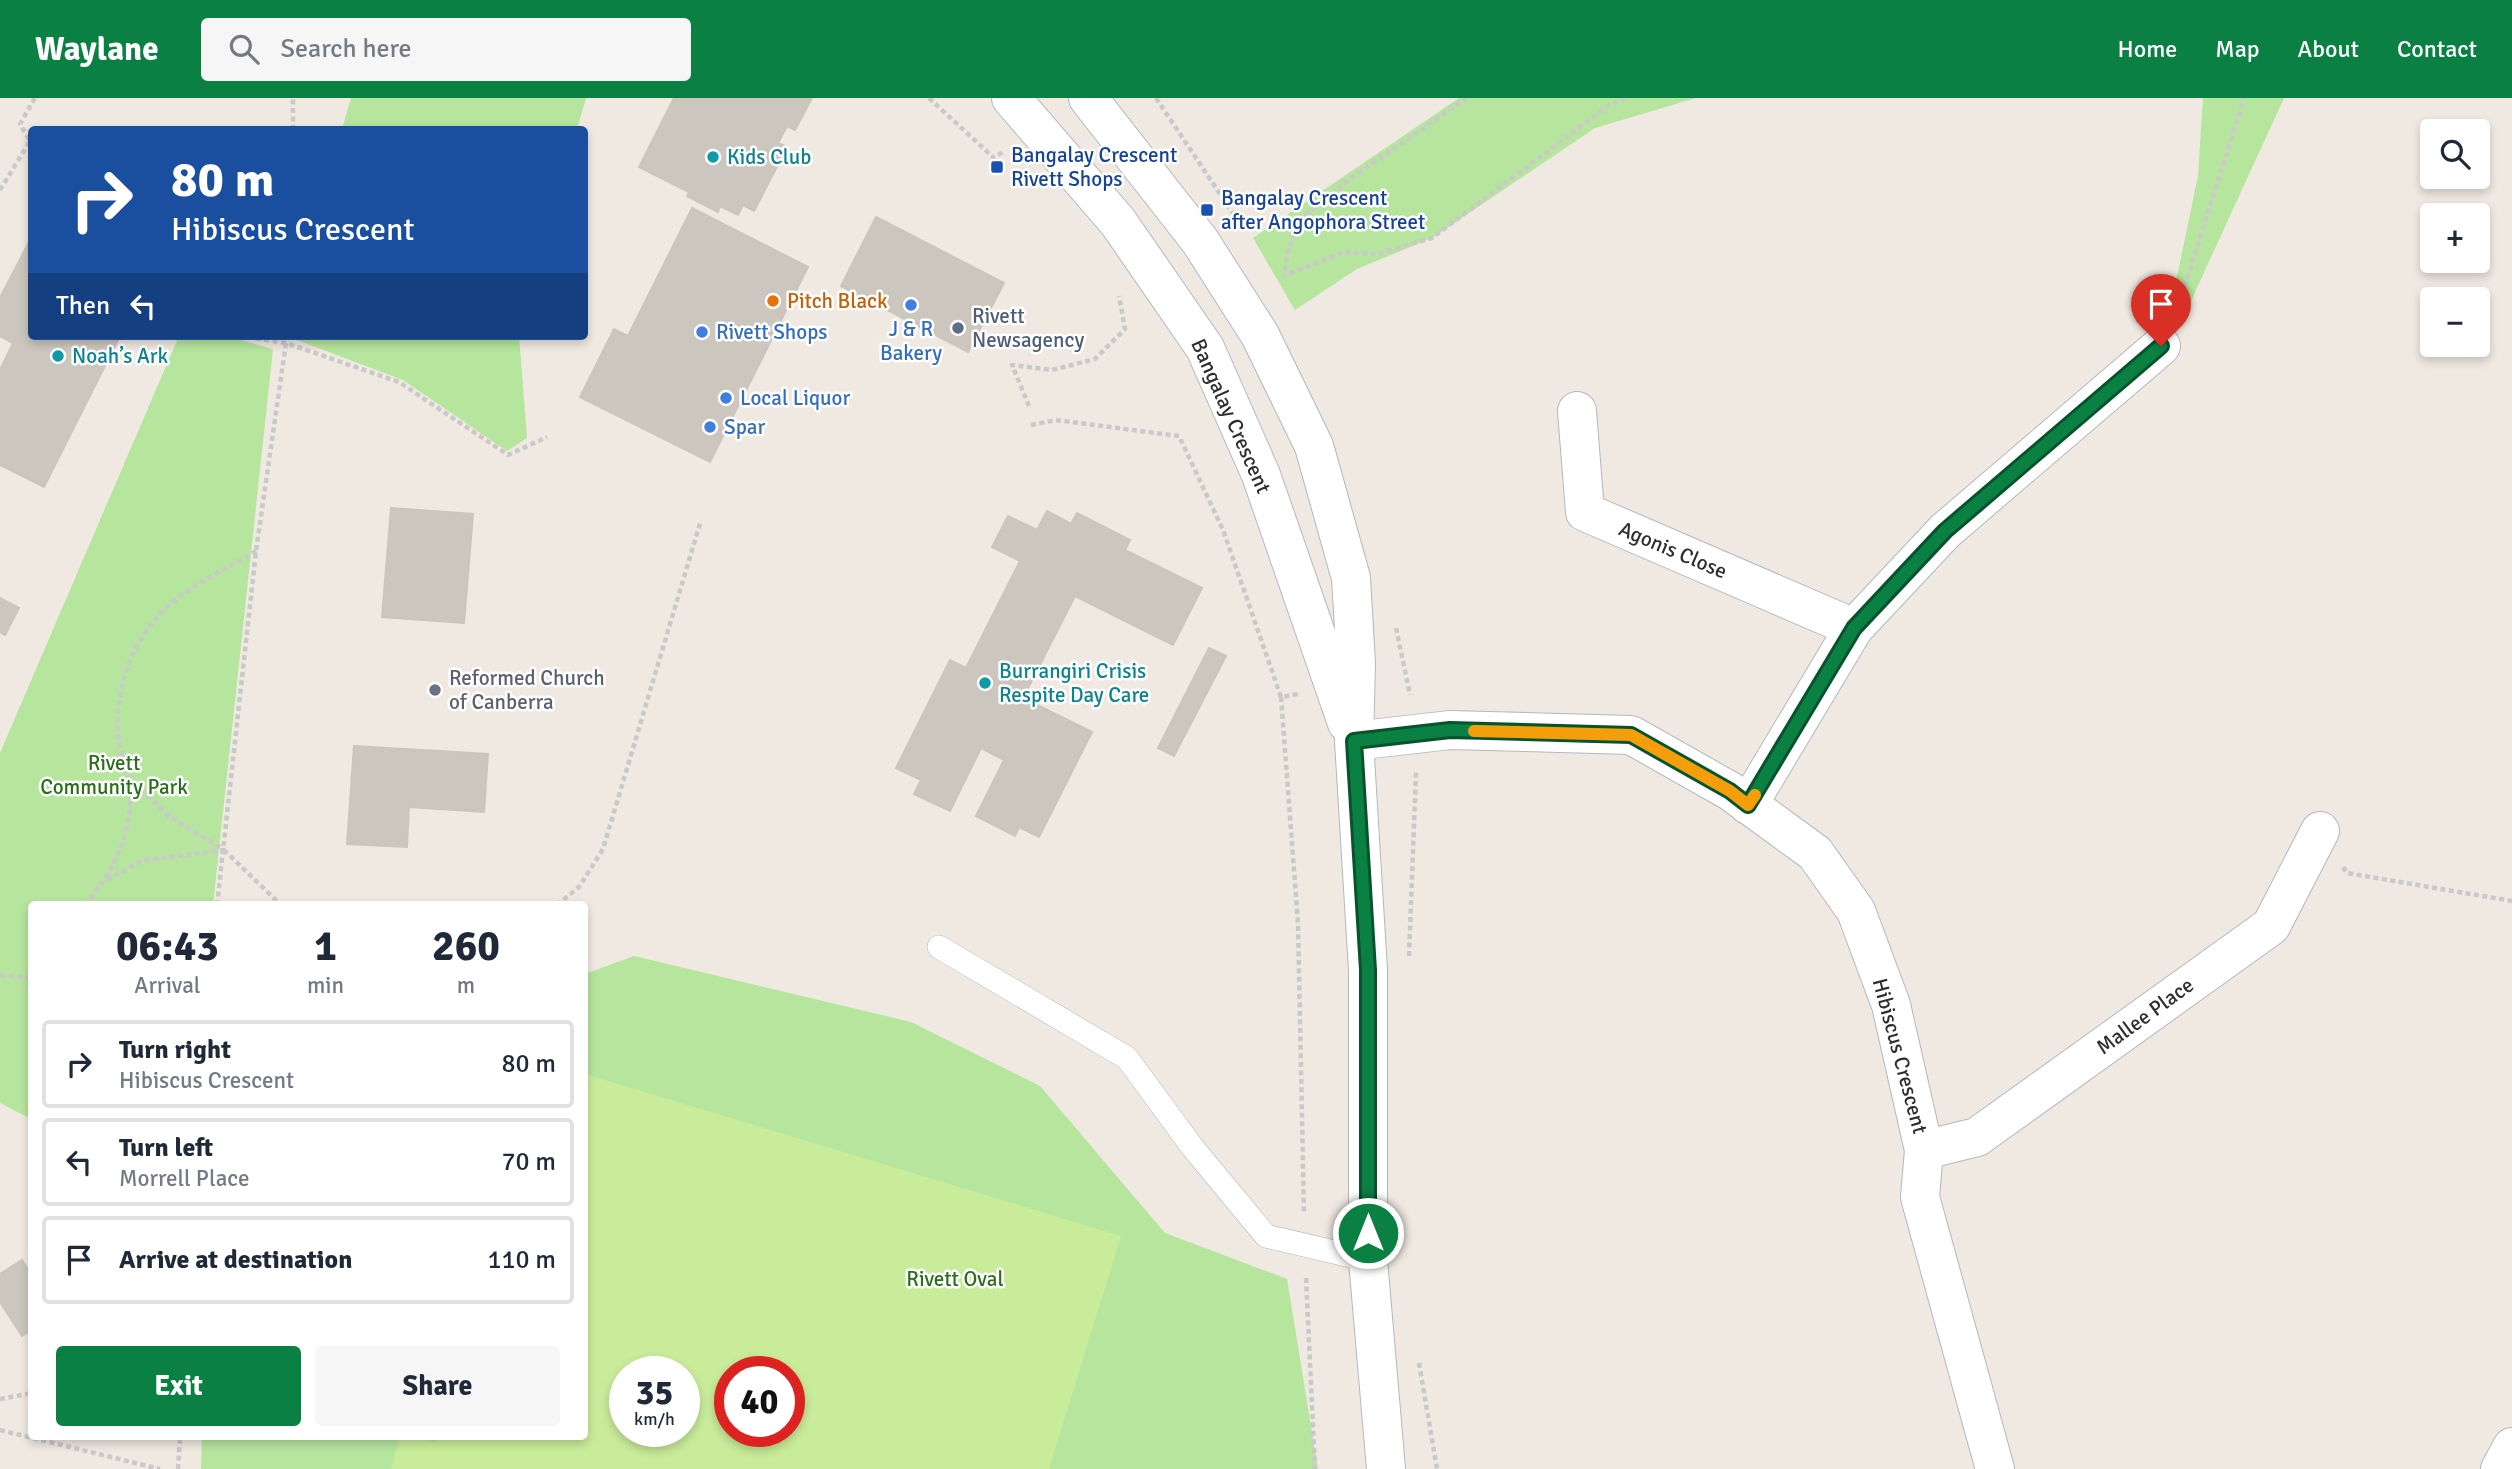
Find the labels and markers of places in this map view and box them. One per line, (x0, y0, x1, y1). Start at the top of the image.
place label: Bangalay Crescent Rivett Shops (1011, 142, 1177, 192)
place label: Kids Club (727, 144, 811, 170)
marker: Kids Club (705, 149, 721, 165)
marker: Bangalay Crescent Rivett Shops (989, 159, 1005, 175)
place label: Bangalay Crescent after Angophora Street (1221, 185, 1425, 235)
marker: Bangalay Crescent after Angophora Street (1199, 202, 1215, 218)
pin (2131, 274, 2191, 346)
place label: Pitch Black (787, 288, 888, 314)
marker: Pitch Black (765, 293, 781, 309)
marker: J & R Bakery (903, 297, 919, 313)
place label: Rivett Newsagency (972, 303, 1084, 353)
place label: J & R Bakery (880, 316, 942, 366)
place label: Rivett Shops (716, 319, 828, 345)
marker: Rivett Newsagency (950, 320, 966, 336)
marker: Rivett Shops (694, 324, 710, 340)
place label: Noah’s Ark (72, 343, 169, 369)
marker: Noah’s Ark (50, 348, 66, 364)
place label: Local Liquor (740, 385, 850, 411)
marker: Local Liquor (718, 390, 734, 406)
place label: Spar (724, 414, 765, 440)
marker: Spar (702, 419, 718, 435)
place label: Burrangiri Crisis Respite Day Care (999, 658, 1149, 708)
place label: Reformed Church of Canberra (449, 665, 605, 715)
marker: Burrangiri Crisis Respite Day Care (977, 675, 993, 691)
marker: Reformed Church of Canberra (427, 682, 443, 698)

